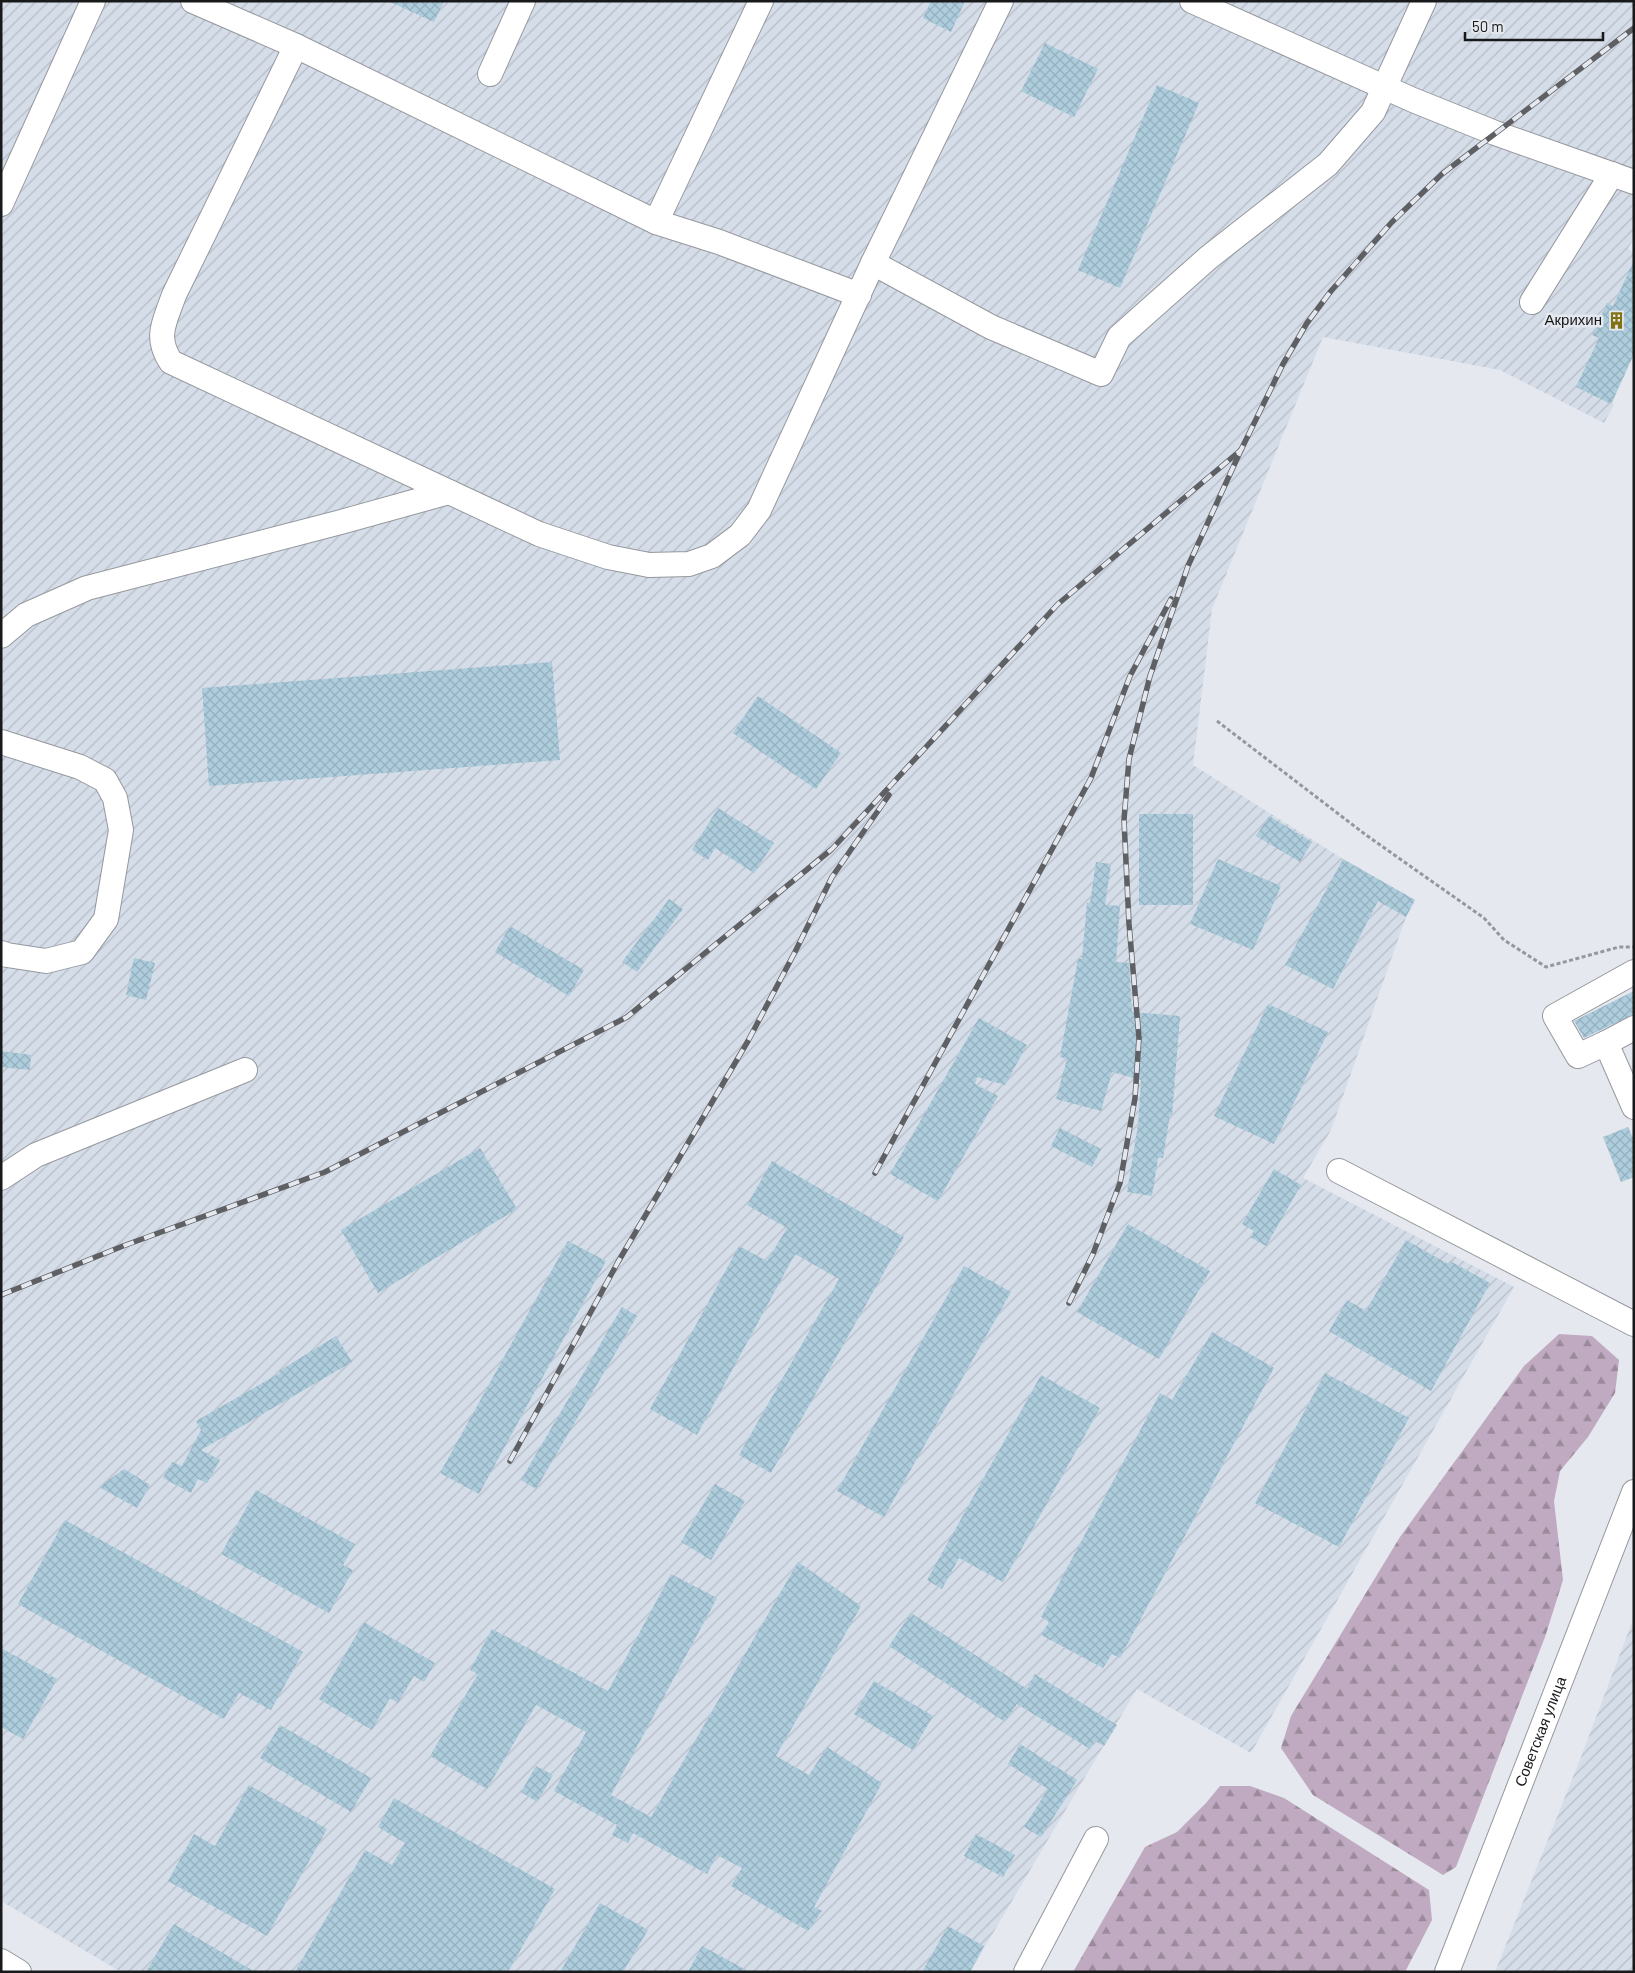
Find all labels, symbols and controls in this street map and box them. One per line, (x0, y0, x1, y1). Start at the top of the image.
scale bar (1465, 10, 1602, 42)
text: 50 m (1472, 17, 1504, 35)
place label: Акрихин (1545, 310, 1602, 328)
building icon: Акрихин (1606, 310, 1626, 330)
street label: Советская улица (1510, 1673, 1570, 1789)

